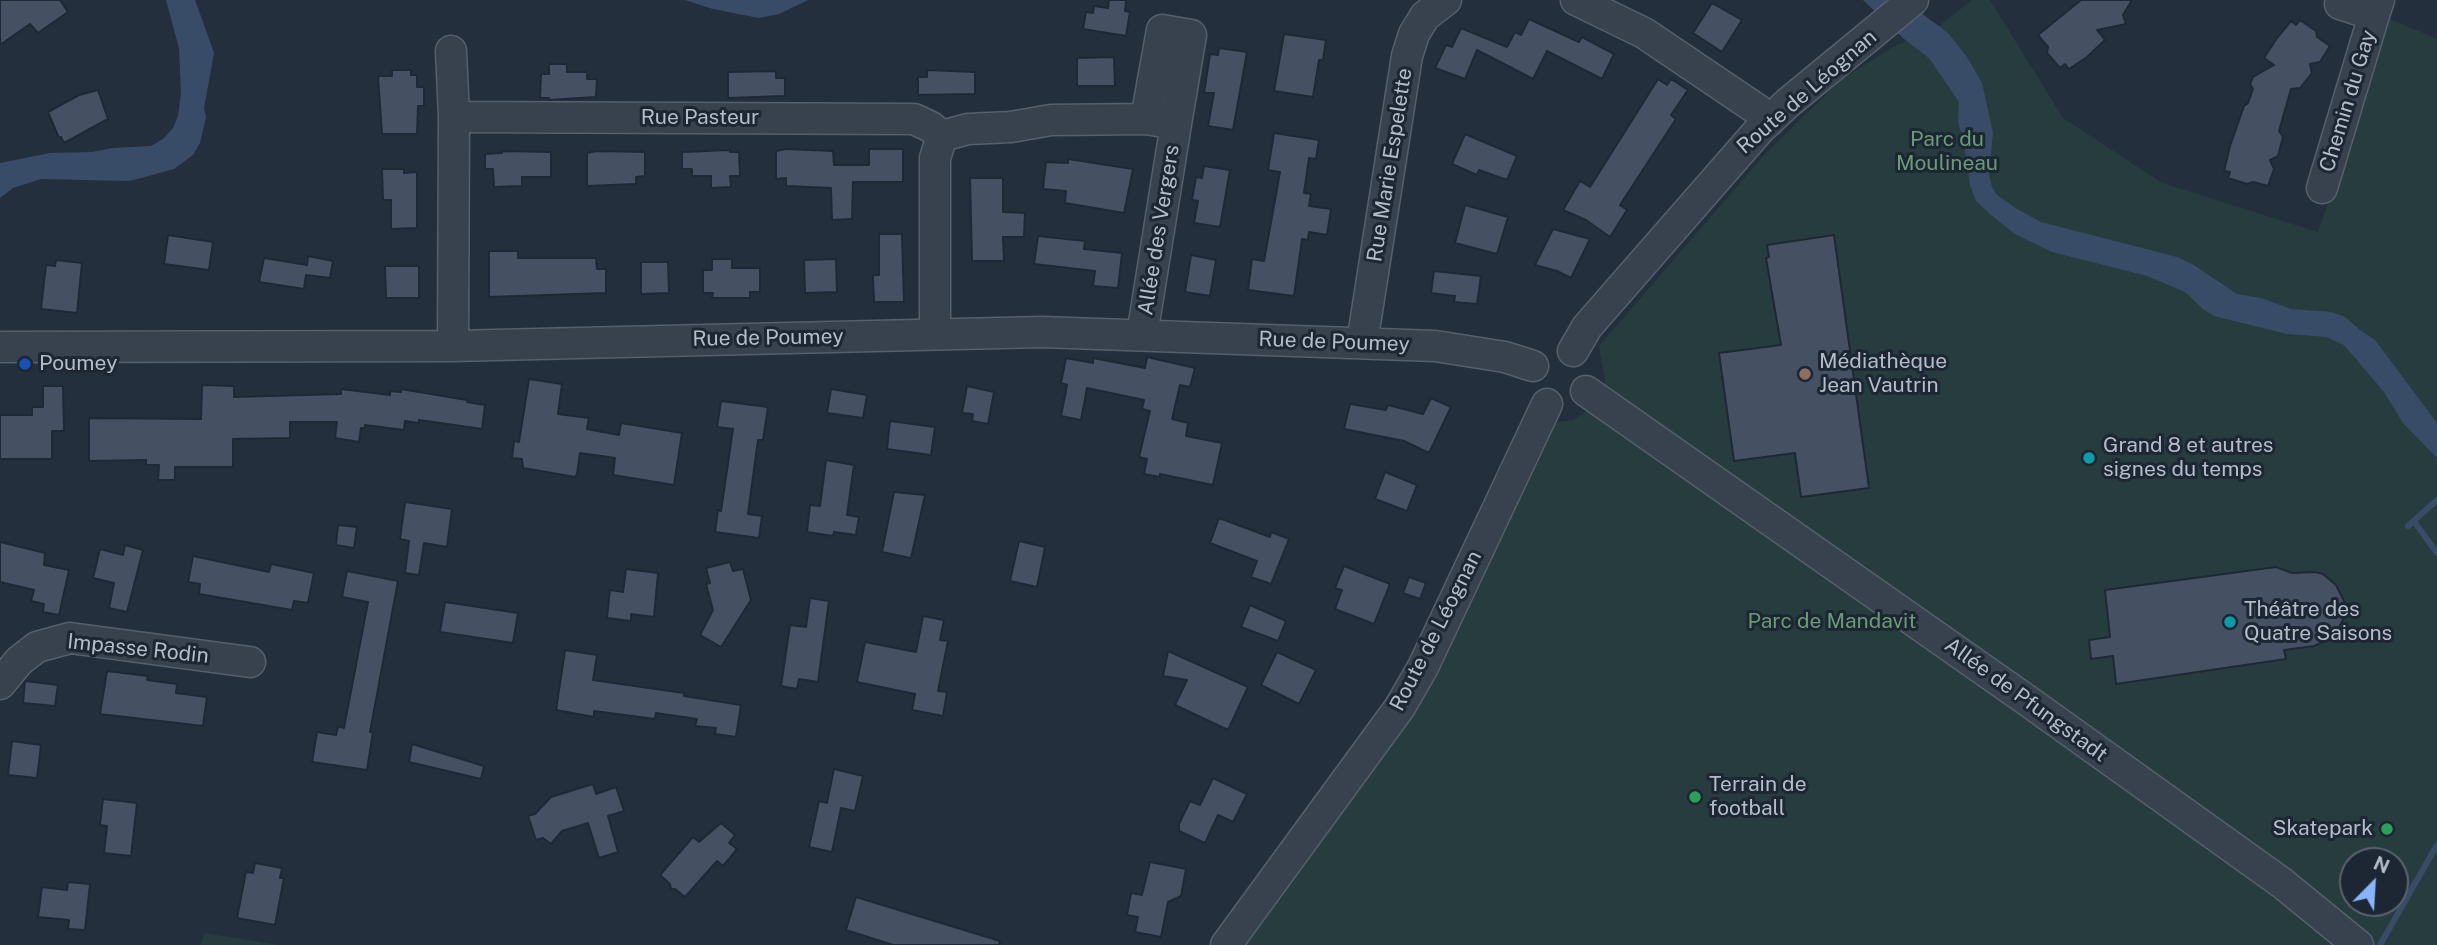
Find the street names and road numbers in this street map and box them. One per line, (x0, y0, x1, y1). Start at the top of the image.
street label: Route de Léognan (1732, 25, 1882, 159)
street label: Chemin du Gay (2314, 27, 2382, 175)
street label: Rue Marie Espelette (1362, 66, 1418, 264)
street label: Rue Pasteur (641, 105, 759, 131)
street label: Allée des Vergers (1133, 143, 1185, 317)
street label: Rue de Poumey (692, 324, 844, 352)
street label: Rue de Poumey (1258, 327, 1410, 357)
street label: Route de Léognan (1385, 547, 1487, 715)
street label: Impasse Rodin (66, 629, 210, 669)
street label: Allée de Pfungstadt (1940, 633, 2112, 767)

